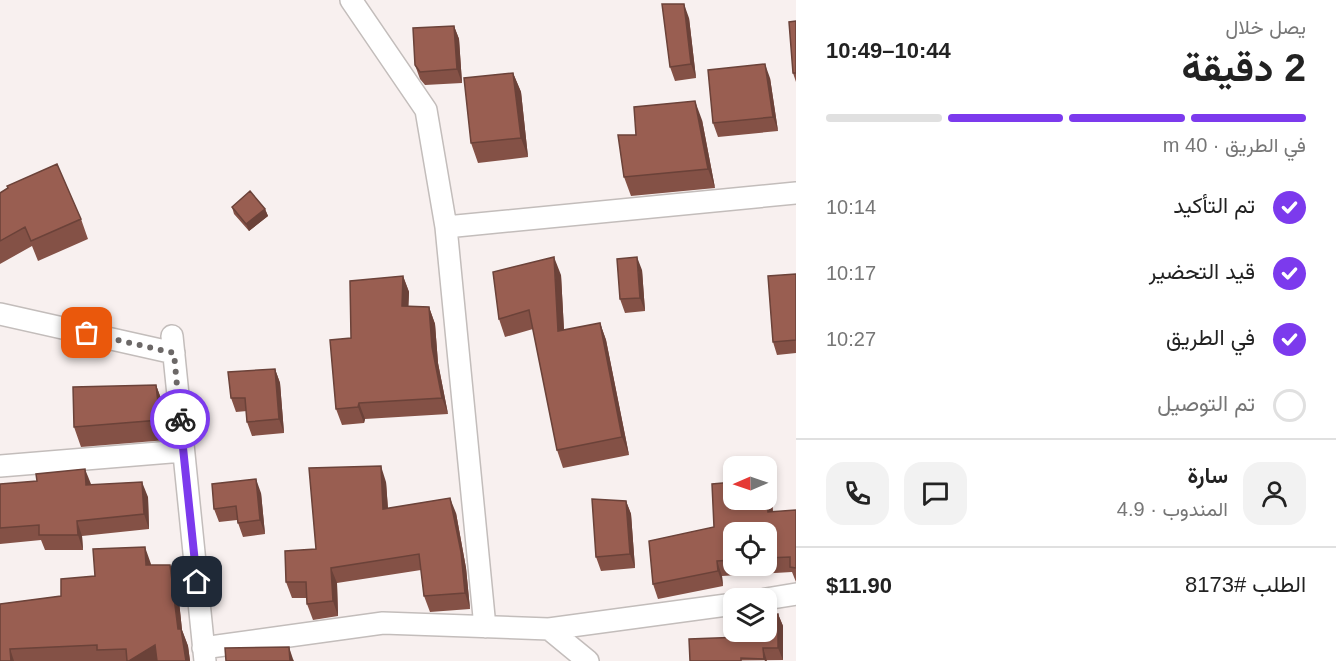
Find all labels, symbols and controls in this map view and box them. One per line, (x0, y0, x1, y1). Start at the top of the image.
text: يصل خلال (1225, 16, 1306, 38)
text: 10:44–10:49 (826, 38, 951, 63)
text: 2 دقيقة (1182, 46, 1306, 89)
text: في الطريق · 40 m (1163, 134, 1306, 156)
icon: check (1273, 191, 1306, 224)
text: تم التأكيد (1173, 193, 1255, 218)
text: 10:14 (826, 196, 876, 218)
icon: check (1273, 257, 1306, 290)
text: قيد التحضير (1149, 259, 1255, 284)
text: 10:17 (826, 262, 876, 284)
pin (61, 307, 112, 358)
icon: bag (70, 316, 103, 349)
icon: check (1273, 323, 1306, 356)
text: في الطريق (1166, 325, 1255, 350)
text: 10:27 (826, 328, 876, 350)
courier (150, 389, 210, 449)
text: تم التوصيل (1157, 391, 1255, 416)
icon: bike (164, 403, 197, 436)
north arrow (723, 456, 777, 510)
map controls (723, 456, 777, 642)
button: phone (826, 462, 889, 525)
button: chat (904, 462, 967, 525)
button: person (1243, 462, 1306, 525)
text: سارة (1187, 463, 1228, 488)
text: المندوب · 4.9 (1117, 498, 1228, 520)
button: locate (723, 522, 777, 576)
pin (171, 556, 222, 607)
icon: home (180, 565, 213, 598)
text: الطلب #8173 (1185, 572, 1306, 597)
text: $11.90 (826, 573, 892, 598)
button: layers (723, 588, 777, 642)

